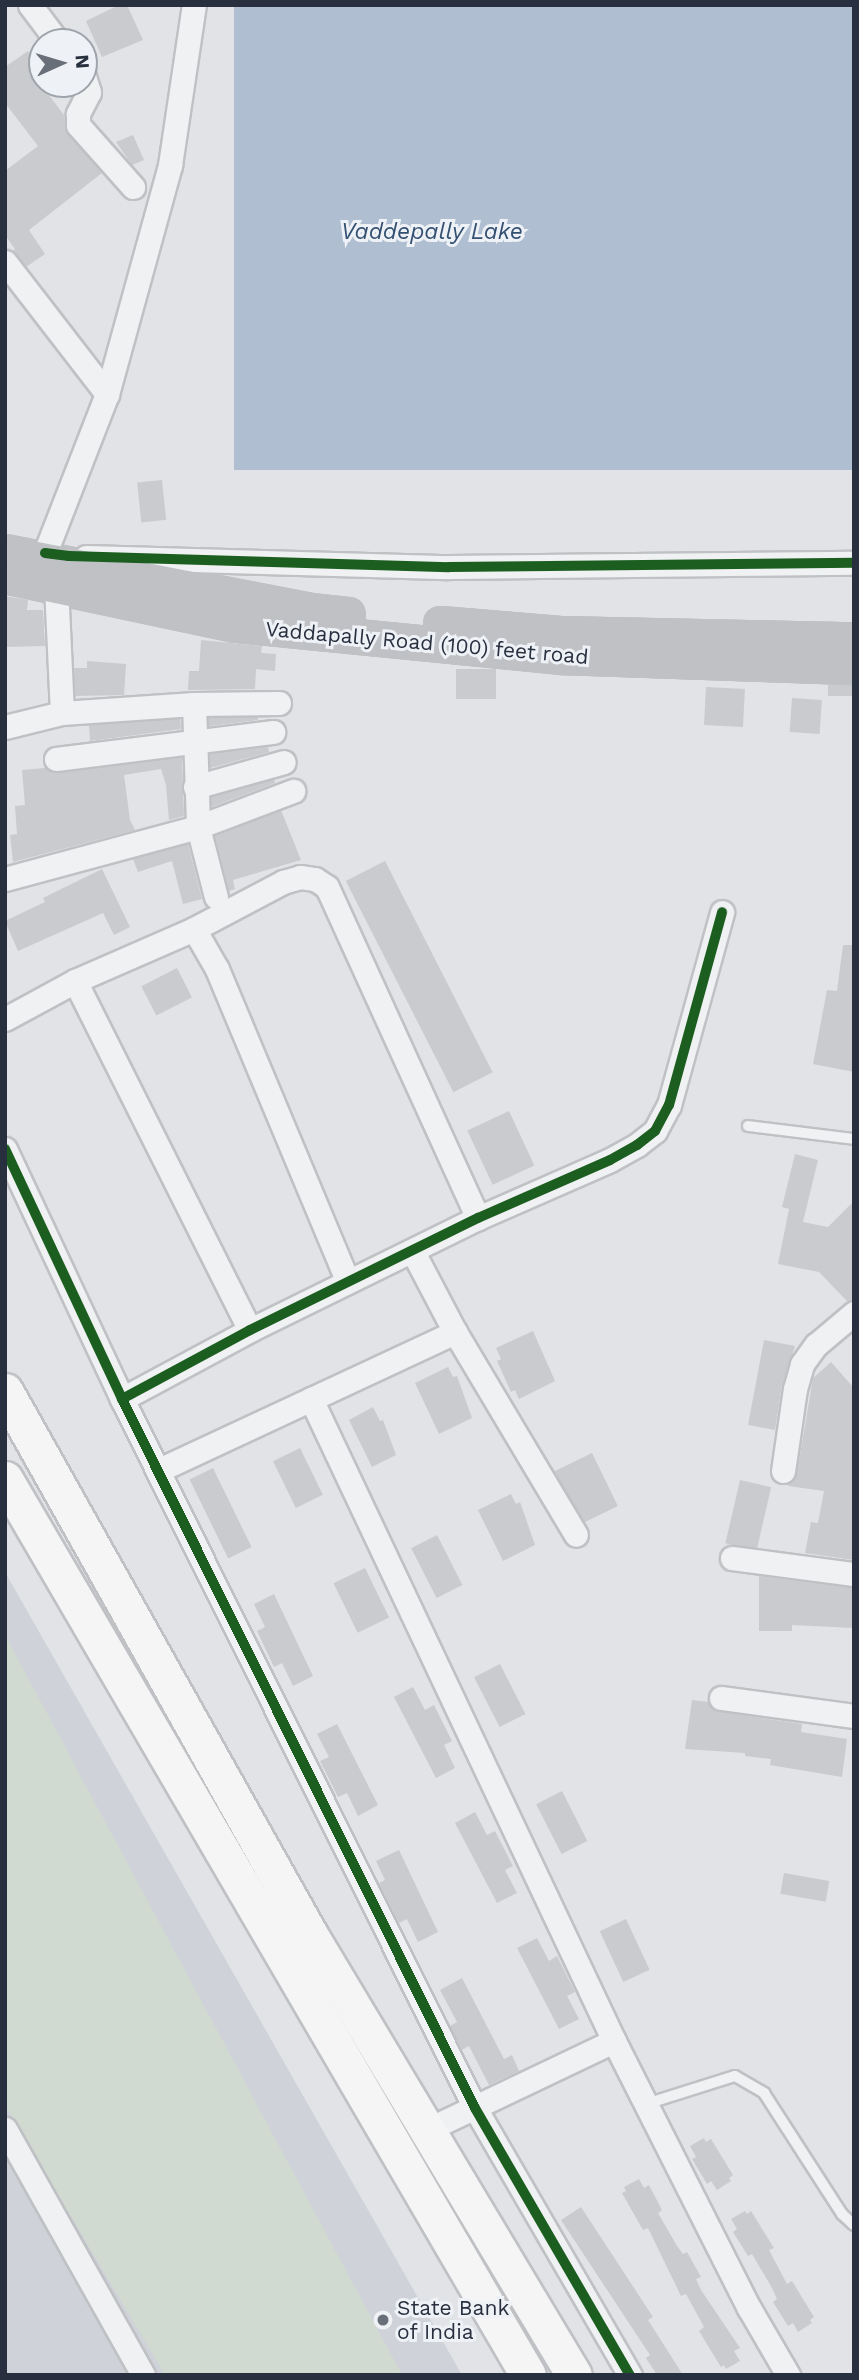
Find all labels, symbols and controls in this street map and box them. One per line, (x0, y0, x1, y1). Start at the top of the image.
north arrow (28, 28, 98, 98)
text: N (70, 54, 94, 69)
water label: Vaddepally Lake (341, 218, 523, 246)
street label: Vaddapally Road (100) feet road (264, 616, 590, 670)
place label: State Bank of India (397, 2295, 509, 2345)
marker: State Bank of India (375, 2312, 391, 2328)

